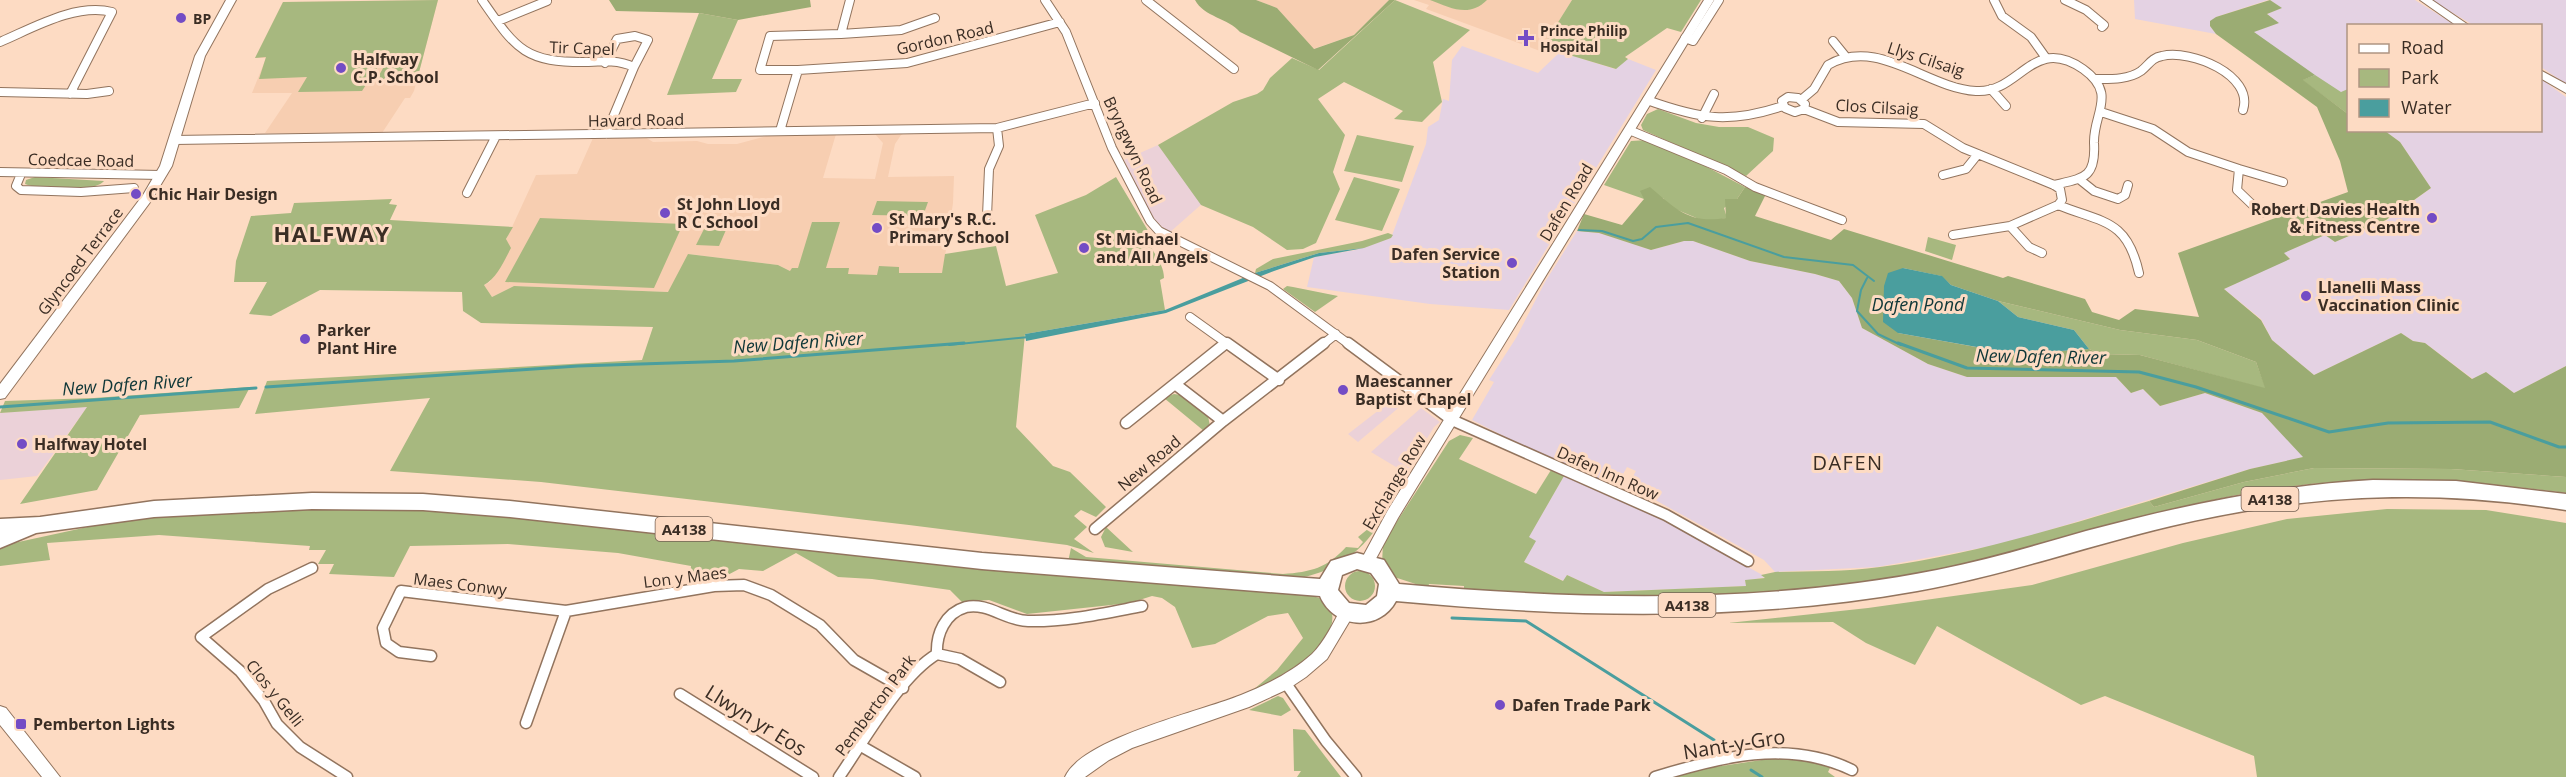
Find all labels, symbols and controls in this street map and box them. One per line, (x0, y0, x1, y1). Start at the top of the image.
place label: BP (193, 9, 211, 28)
marker: BP (174, 11, 188, 25)
street label: Gordon Road (894, 16, 996, 60)
place label: Prince Philip Hospital (1540, 21, 1628, 56)
legend (2347, 24, 2542, 132)
marker: Prince Philip Hospital (1517, 29, 1535, 47)
text: Road (2401, 35, 2444, 59)
street label: Tir Capel (549, 36, 615, 60)
street label: Llys Cilsaig (1885, 36, 1968, 82)
place label: Halfway C.P. School (353, 48, 439, 88)
marker: Halfway C.P. School (334, 61, 348, 75)
text: Park (2401, 65, 2439, 89)
street label: Bryngwyn Road (1099, 93, 1167, 207)
street label: Clos Cilsaig (1835, 94, 1919, 120)
text: Water (2401, 95, 2452, 119)
street label: Havard Road (588, 108, 684, 132)
street label: Coedcae Road (28, 148, 134, 172)
street label: Dafen Road (1534, 159, 1598, 245)
place label: Chic Hair Design (148, 183, 278, 205)
marker: Chic Hair Design (129, 187, 143, 201)
place label: St John Lloyd R C School (677, 193, 780, 233)
place label: Robert Davies Health & Fitness Centre (2251, 198, 2420, 238)
street label: Glyncoed Terrace (32, 202, 128, 320)
marker: St John Lloyd R C School (658, 206, 672, 220)
place label: St Mary's R.C. Primary School (889, 208, 1009, 248)
marker: Robert Davies Health & Fitness Centre (2425, 211, 2439, 225)
district label: HALFWAY (273, 218, 391, 248)
marker: St Mary's R.C. Primary School (870, 221, 884, 235)
place label: St Michael and All Angels (1096, 228, 1208, 268)
marker: St Michael and All Angels (1077, 241, 1091, 255)
place label: Dafen Service Station (1391, 243, 1500, 283)
marker: Dafen Service Station (1505, 256, 1519, 270)
place label: Llanelli Mass Vaccination Clinic (2318, 276, 2460, 316)
marker: Llanelli Mass Vaccination Clinic (2299, 289, 2313, 303)
water label: Dafen Pond (1872, 292, 1965, 316)
place label: Parker Plant Hire (317, 319, 397, 359)
water label: New Dafen River (732, 325, 865, 359)
marker: Parker Plant Hire (298, 332, 312, 346)
water label: New Dafen River (1976, 343, 2107, 369)
water label: New Dafen River (61, 367, 194, 401)
place label: Maescanner Baptist Chapel (1355, 370, 1471, 410)
marker: Maescanner Baptist Chapel (1336, 383, 1350, 397)
street label: New Road (1113, 430, 1185, 496)
street label: Exchange Row (1357, 430, 1431, 534)
place label: Halfway Hotel (34, 433, 147, 455)
marker: Halfway Hotel (15, 437, 29, 451)
street label: Dafen Inn Row (1554, 441, 1663, 505)
district label: DAFEN (1812, 449, 1884, 476)
road number: A4138 (2242, 487, 2298, 511)
road number: A4138 (656, 517, 712, 541)
street label: Lon y Maes (642, 561, 728, 593)
street label: Maes Conwy (412, 567, 509, 601)
road number: A4138 (1658, 593, 1716, 617)
street label: Pemberton Park (830, 649, 921, 760)
street label: Clos y Gelli (241, 655, 309, 731)
street label: Llwyn yr Eos (700, 678, 812, 762)
place label: Dafen Trade Park (1512, 694, 1651, 716)
marker: Dafen Trade Park (1493, 698, 1507, 712)
place label: Pemberton Lights (33, 713, 175, 735)
marker: Pemberton Lights (14, 717, 28, 731)
street label: Nant-y-Gro (1681, 723, 1787, 765)

